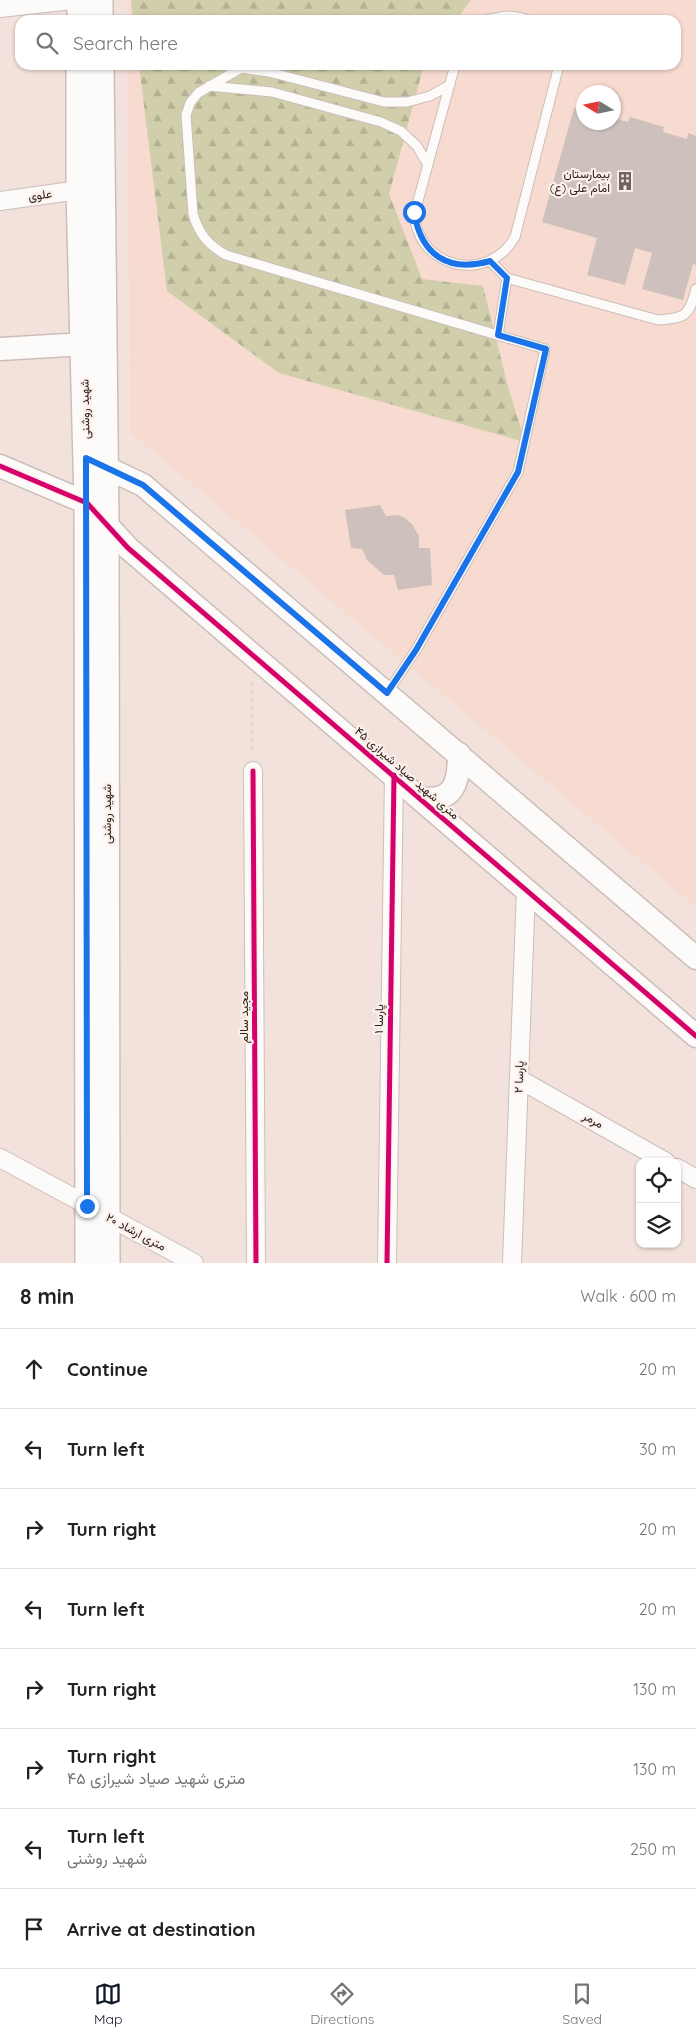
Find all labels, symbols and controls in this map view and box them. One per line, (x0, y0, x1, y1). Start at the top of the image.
search box (15, 15, 681, 70)
icon: search (33, 29, 61, 57)
text: Search here (73, 31, 178, 55)
north arrow (576, 85, 621, 130)
place label: بیمارستان امام علی (ع) (550, 166, 610, 197)
building icon: بیمارستان امام علی (ع) (614, 170, 636, 192)
street label: علوی (27, 185, 53, 205)
route start (403, 201, 426, 224)
street label: شهید روشنی (76, 379, 94, 439)
street label: ۴۵ متری شهید صیاد شیرازی (351, 723, 463, 823)
street label: شهید روشنی (99, 784, 115, 844)
street label: مجید سالم (236, 991, 252, 1043)
street label: پارسا ۱ (371, 1004, 387, 1034)
street label: پارسا ۲ (510, 1060, 528, 1093)
street label: مرمر (579, 1107, 606, 1132)
map controls (636, 1158, 681, 1248)
button: locate (636, 1158, 681, 1203)
route end (76, 1195, 99, 1218)
button: layers (636, 1203, 681, 1248)
street label: ۲۰ متری ارشاد (103, 1209, 169, 1255)
text: 8 min (20, 1283, 74, 1309)
text: Walk · 600 m (580, 1286, 676, 1306)
icon: ahead (20, 1355, 48, 1383)
text: Continue (67, 1357, 148, 1381)
text: 20 m (639, 1359, 676, 1379)
icon: left (20, 1435, 48, 1463)
text: Turn left (67, 1437, 145, 1461)
text: 30 m (639, 1439, 676, 1459)
icon: right (20, 1515, 48, 1543)
text: Turn right (67, 1517, 156, 1541)
text: 20 m (639, 1519, 676, 1539)
icon: left (20, 1595, 48, 1623)
text: Turn left (67, 1597, 145, 1621)
text: 20 m (639, 1599, 676, 1619)
icon: right (20, 1675, 48, 1703)
text: Turn right (67, 1677, 156, 1701)
text: 130 m (633, 1679, 676, 1699)
text: Turn right (67, 1744, 156, 1768)
icon: right (20, 1755, 48, 1783)
text: 130 m (633, 1759, 676, 1779)
text: ۴۵ متری شهید صیاد شیرازی (67, 1768, 245, 1788)
text: Turn left (67, 1824, 145, 1848)
icon: left (20, 1835, 48, 1863)
text: 250 m (630, 1839, 676, 1859)
text: شهید روشنی (67, 1848, 147, 1868)
icon: arrive (20, 1915, 48, 1943)
text: Arrive at destination (67, 1917, 256, 1941)
tab: Map (94, 1980, 122, 2028)
tab: Directions (310, 1980, 374, 2028)
tab: Saved (562, 1980, 602, 2028)

